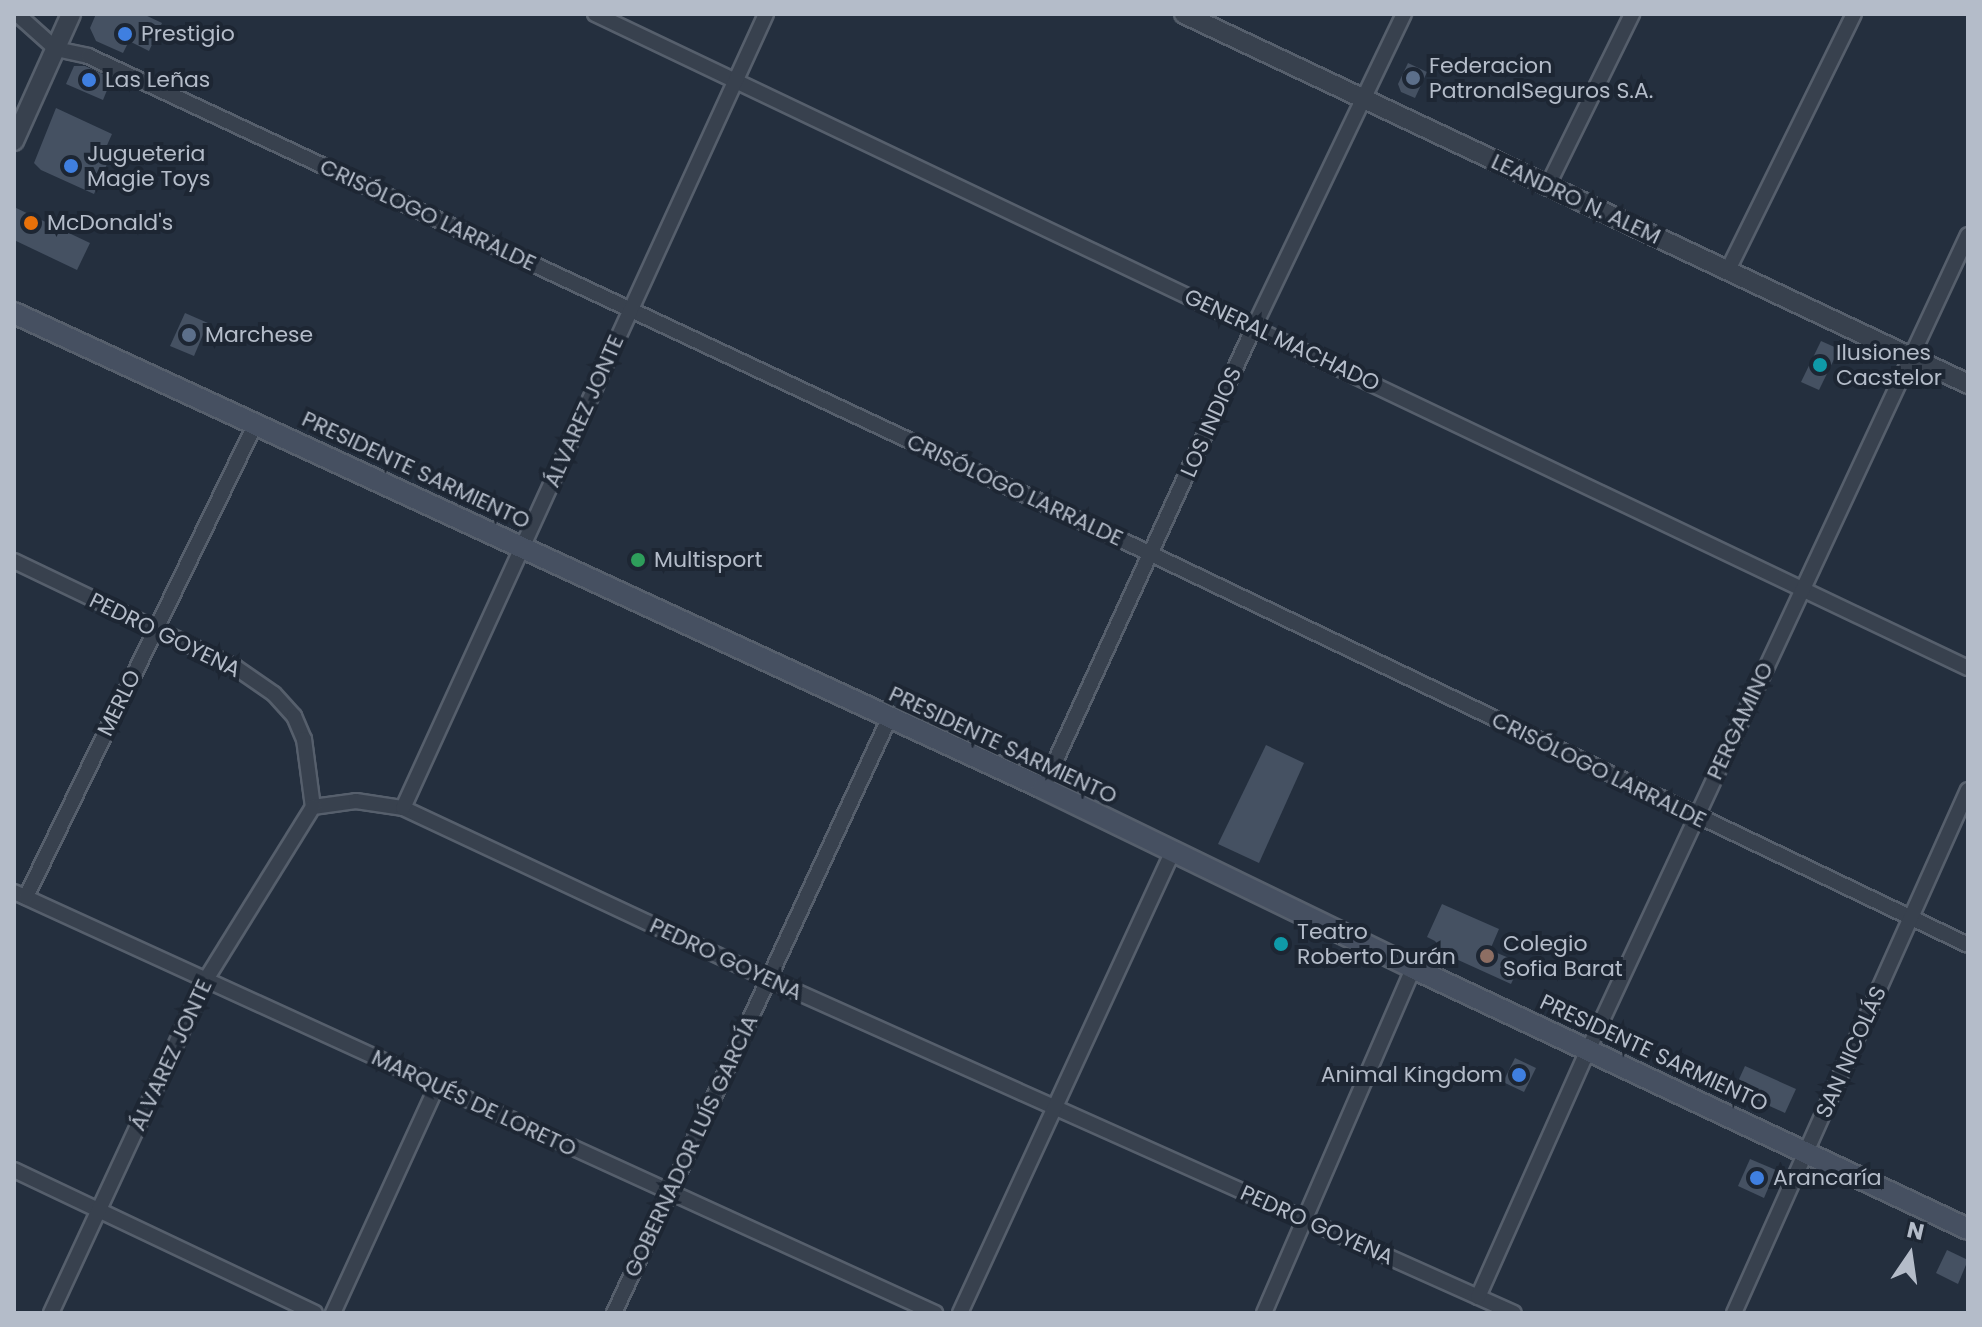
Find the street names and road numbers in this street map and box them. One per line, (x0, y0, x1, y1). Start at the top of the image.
street label: LEANDRO N. ALEM (1487, 148, 1665, 250)
street label: CRISÓLOGO LARRALDE (316, 153, 540, 277)
street label: GENERAL MACHADO (1180, 283, 1384, 397)
street label: ÁLVAREZ JONTE (539, 331, 629, 491)
street label: LOS INDIOS (1175, 363, 1247, 481)
street label: PRESIDENTE SARMIENTO (298, 406, 534, 534)
street label: CRISÓLOGO LARRALDE (903, 428, 1127, 552)
street label: PEDRO GOYENA (85, 587, 245, 683)
street label: PERGAMINO (1701, 658, 1779, 784)
street label: MERLO (92, 666, 146, 740)
street label: PRESIDENTE SARMIENTO (885, 681, 1121, 809)
street label: CRISÓLOGO LARRALDE (1487, 707, 1711, 833)
street label: PEDRO GOYENA (646, 912, 806, 1006)
street label: ÁLVAREZ JONTE (124, 975, 218, 1135)
street label: SAN NICOLÁS (1810, 982, 1892, 1122)
street label: PRESIDENTE SARMIENTO (1536, 989, 1772, 1117)
street label: GOBERNADOR LUÍS GARCÍA (619, 1011, 763, 1281)
street label: MARQUÉS DE LORETO (367, 1044, 581, 1162)
street label: PEDRO GOYENA (1236, 1179, 1398, 1271)

